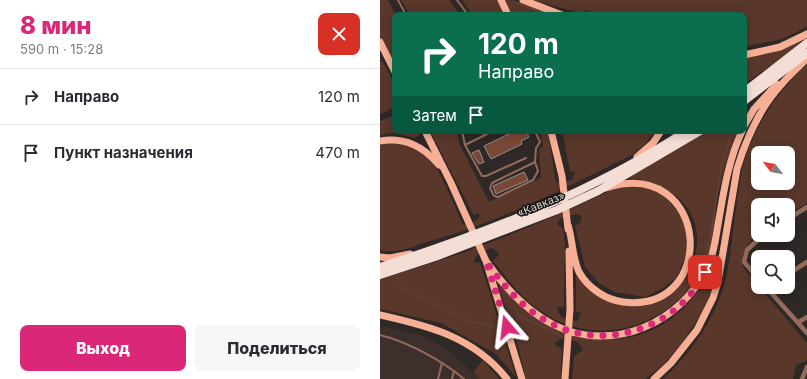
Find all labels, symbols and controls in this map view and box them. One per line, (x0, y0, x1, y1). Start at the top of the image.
text: 8 мин (20, 11, 92, 40)
button: close (318, 13, 360, 55)
text: 120 m (478, 27, 559, 61)
icon: right (412, 28, 464, 80)
text: 590 m · 15:28 (20, 41, 103, 57)
text: Направо (478, 61, 554, 82)
icon: right (20, 86, 42, 108)
text: Направо (54, 87, 119, 106)
text: 120 m (318, 87, 360, 106)
icon: arrive (465, 104, 487, 126)
text: Затем (412, 106, 457, 125)
icon: arrive (20, 142, 42, 164)
text: Пункт назначения (54, 143, 193, 162)
text: 470 m (315, 143, 360, 162)
north arrow (751, 146, 795, 190)
map controls (751, 146, 795, 294)
street label: «Кавказ» (515, 188, 567, 220)
button: sound (751, 198, 795, 242)
button: search (751, 250, 795, 294)
pin (688, 255, 722, 289)
icon: arrive (694, 261, 716, 283)
position arrow (486, 306, 528, 348)
button: Выход (20, 325, 186, 371)
button: Поделиться (194, 325, 360, 371)

